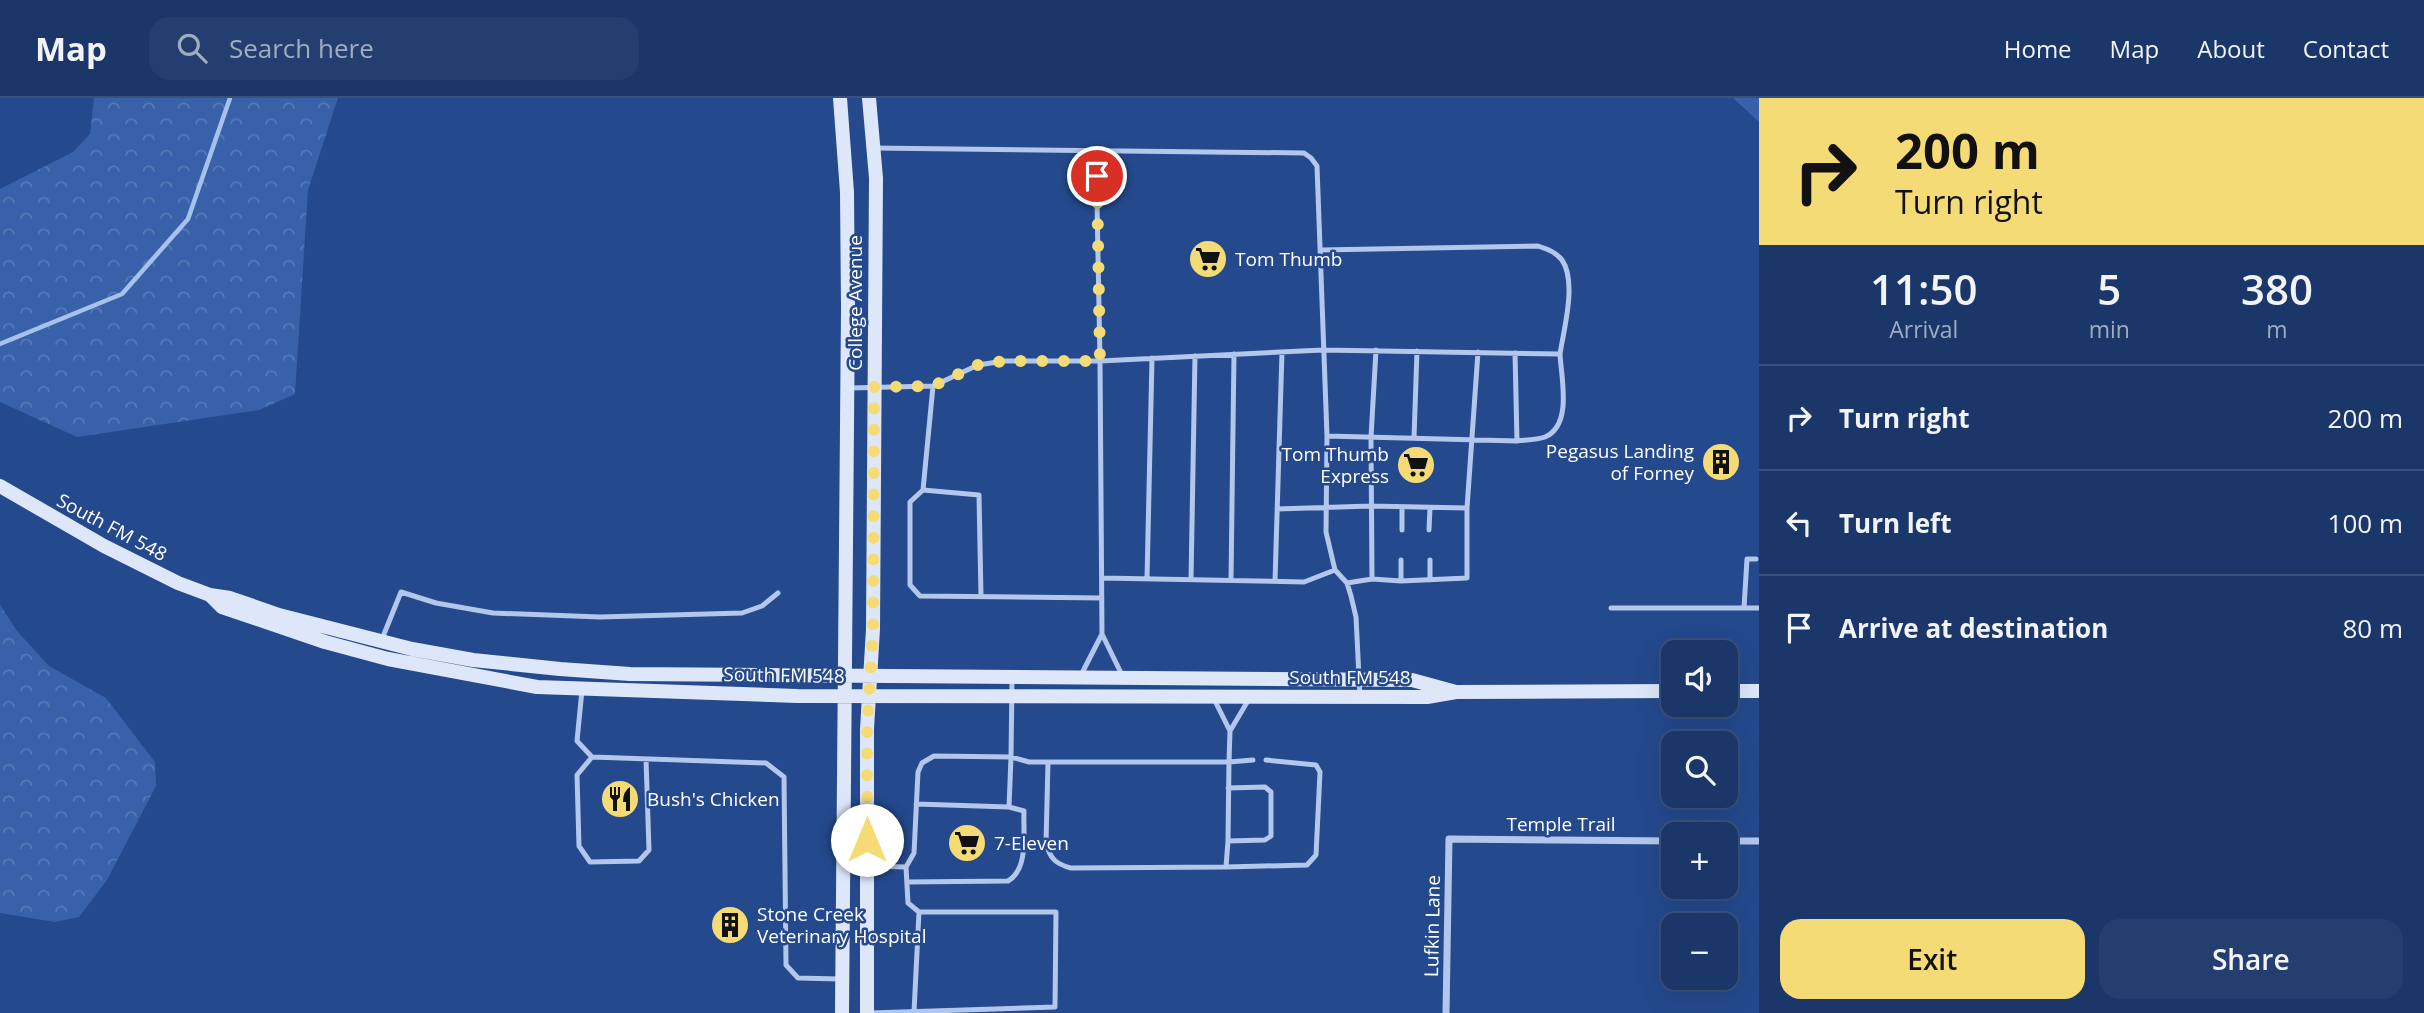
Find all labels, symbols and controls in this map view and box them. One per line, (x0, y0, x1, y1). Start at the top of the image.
search box (149, 17, 639, 80)
text: Map (35, 26, 107, 71)
icon: search (173, 29, 211, 67)
text: Search here (229, 30, 374, 66)
text: Home (2004, 32, 2072, 65)
text: Map (2110, 32, 2159, 65)
text: About (2197, 32, 2265, 65)
text: Contact (2303, 32, 2389, 65)
text: 200 m (1895, 117, 2040, 183)
icon: right (1780, 126, 1871, 217)
pin (1067, 146, 1127, 206)
icon: arrive (1078, 157, 1116, 195)
text: Turn right (1895, 180, 2043, 223)
street label: College Avenue (842, 235, 868, 371)
supermarket icon: Tom Thumb (1187, 238, 1229, 280)
place label: Tom Thumb (1235, 246, 1342, 272)
text: 11:50 (1870, 260, 1978, 317)
text: 5 (2097, 260, 2121, 317)
text: 380 (2241, 260, 2313, 317)
text: Arrival (1889, 313, 1958, 345)
text: min (2089, 313, 2130, 345)
text: m (2266, 313, 2288, 345)
icon: right (1780, 399, 1818, 437)
text: Turn right (1839, 400, 1970, 436)
text: 200 m (2328, 400, 2403, 436)
place label: Pegasus Landing of Forney (1546, 438, 1694, 486)
place label: Tom Thumb Express (1282, 441, 1389, 489)
building icon: Pegasus Landing of Forney (1700, 441, 1742, 483)
supermarket icon: Tom Thumb Express (1395, 444, 1437, 486)
street label: South FM 548 (52, 487, 172, 567)
icon: left (1780, 504, 1818, 542)
text: Turn left (1839, 505, 1951, 541)
text: 100 m (2328, 505, 2403, 541)
icon: arrive (1780, 609, 1818, 647)
text: Arrive at destination (1839, 610, 2108, 646)
text: 80 m (2342, 610, 2403, 646)
map controls (1661, 640, 1738, 990)
button: sound (1661, 640, 1738, 717)
street label: South FM 548 (723, 661, 845, 689)
street label: South FM 548 (1289, 664, 1411, 690)
button: search (1661, 731, 1738, 808)
restaurant icon: Bush's Chicken (599, 778, 641, 820)
place label: Bush's Chicken (647, 786, 780, 812)
position arrow (830, 803, 904, 877)
street label: Temple Trail (1506, 811, 1616, 837)
supermarket icon: 7-Eleven (946, 822, 988, 864)
button: + (1661, 822, 1738, 899)
place label: 7-Eleven (994, 830, 1069, 856)
street label: Lufkin Lane (1418, 875, 1446, 977)
place label: Stone Creek Veterinary Hospital (757, 901, 926, 949)
building icon: Stone Creek Veterinary Hospital (709, 904, 751, 946)
button: − (1661, 913, 1738, 990)
button: Exit (1780, 919, 2085, 999)
button: Share (2099, 919, 2403, 999)

